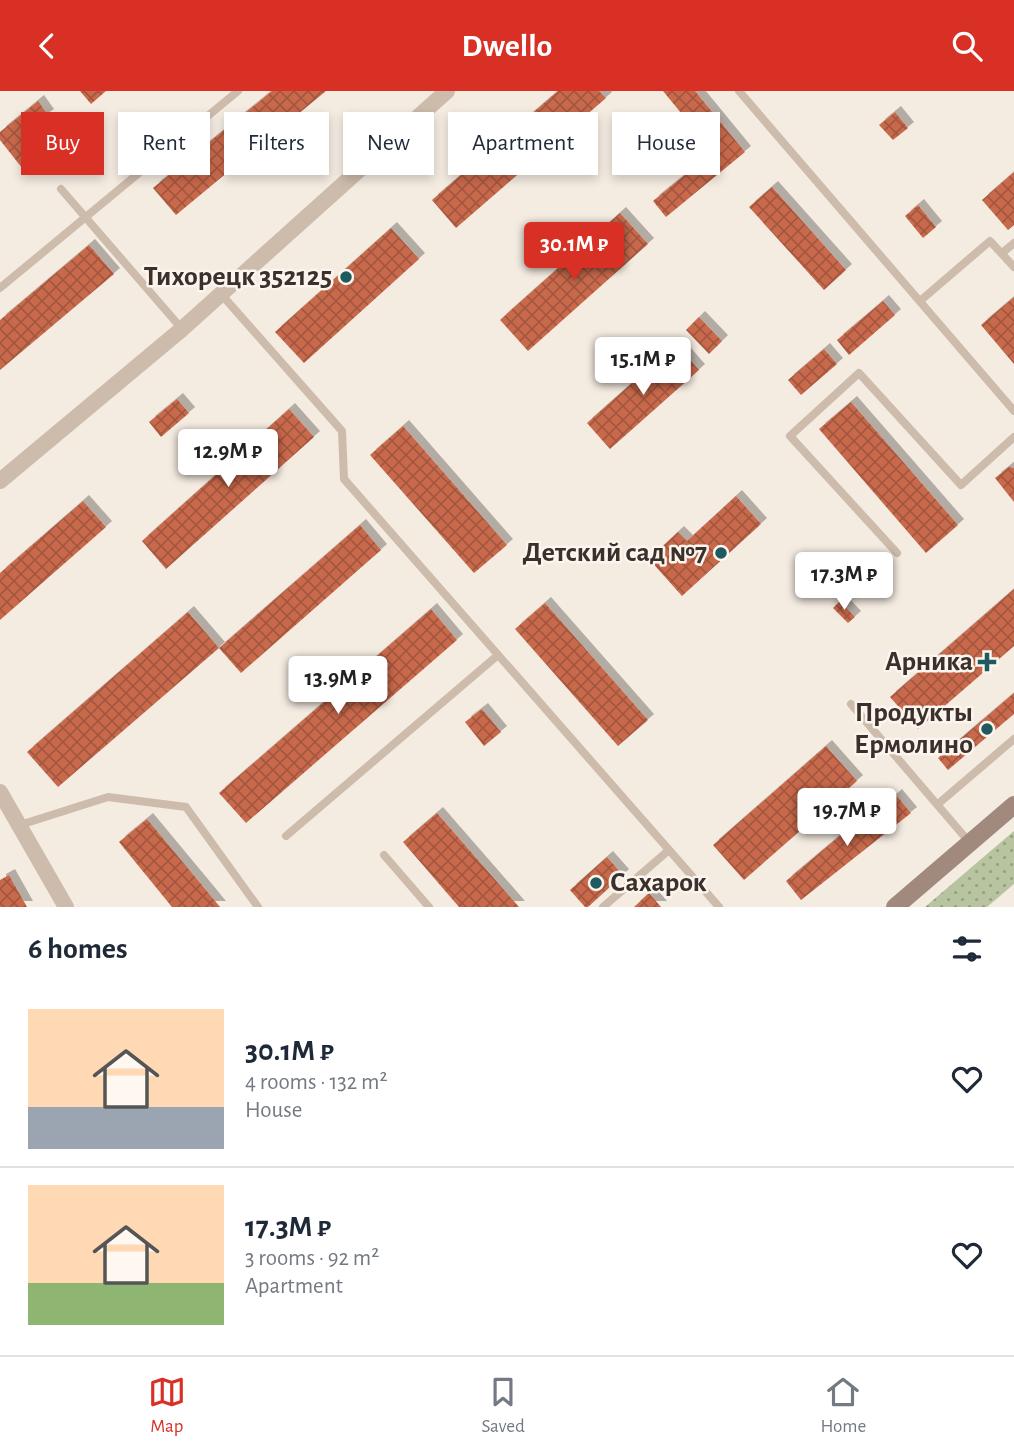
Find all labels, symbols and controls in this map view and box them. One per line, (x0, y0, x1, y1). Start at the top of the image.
icon: back (28, 27, 66, 65)
icon: search (948, 27, 986, 65)
text: Dwello (462, 30, 552, 62)
chip: Buy (21, 112, 104, 175)
chip: Rent (118, 112, 210, 175)
chip: Filters (224, 112, 329, 175)
chip: New (343, 112, 434, 175)
chip: Apartment (448, 112, 598, 175)
chip: House (612, 112, 720, 175)
pin: 30.1M ₽ (509, 223, 639, 282)
text: 30.1M ₽ (540, 233, 608, 256)
place label: Тихорецк 352125 (144, 263, 332, 291)
marker: Тихорецк 352125 (338, 269, 354, 285)
pin: 15.1M ₽ (578, 337, 708, 397)
text: 15.1M ₽ (611, 348, 675, 371)
pin: 12.9M ₽ (163, 429, 293, 489)
text: 12.9M ₽ (194, 440, 262, 463)
place label: Детский сад №7 (522, 539, 707, 567)
marker: Детский сад №7 (713, 545, 729, 561)
pin: 17.3M ₽ (779, 553, 909, 612)
text: 17.3M ₽ (811, 563, 877, 586)
place label: Арника (885, 648, 973, 676)
marker: Арника (979, 654, 995, 670)
pin: 13.9M ₽ (273, 657, 403, 716)
text: 13.9M ₽ (304, 667, 372, 690)
place label: Продукты Ермолино (854, 699, 973, 759)
marker: Продукты Ермолино (979, 721, 995, 737)
pin: 19.7M ₽ (782, 789, 912, 848)
text: 19.7M ₽ (813, 799, 881, 822)
place label: Сахарок (610, 869, 707, 897)
marker: Сахарок (588, 875, 604, 891)
icon: filters (948, 930, 986, 968)
text: 6 homes (28, 934, 128, 964)
text: 30.1M ₽ (245, 1036, 334, 1066)
icon: home (84, 1037, 168, 1121)
icon: heart (948, 1060, 986, 1098)
text: 4 rooms · 132 m² (245, 1071, 387, 1094)
text: House (245, 1099, 302, 1122)
text: 17.3M ₽ (245, 1212, 331, 1242)
icon: home (84, 1213, 168, 1297)
icon: heart (948, 1236, 986, 1274)
text: 3 rooms · 92 m² (245, 1247, 379, 1270)
text: Apartment (245, 1275, 343, 1298)
tab: Map (148, 1373, 186, 1438)
tab: Saved (481, 1373, 525, 1438)
tab: Home (820, 1373, 866, 1438)

